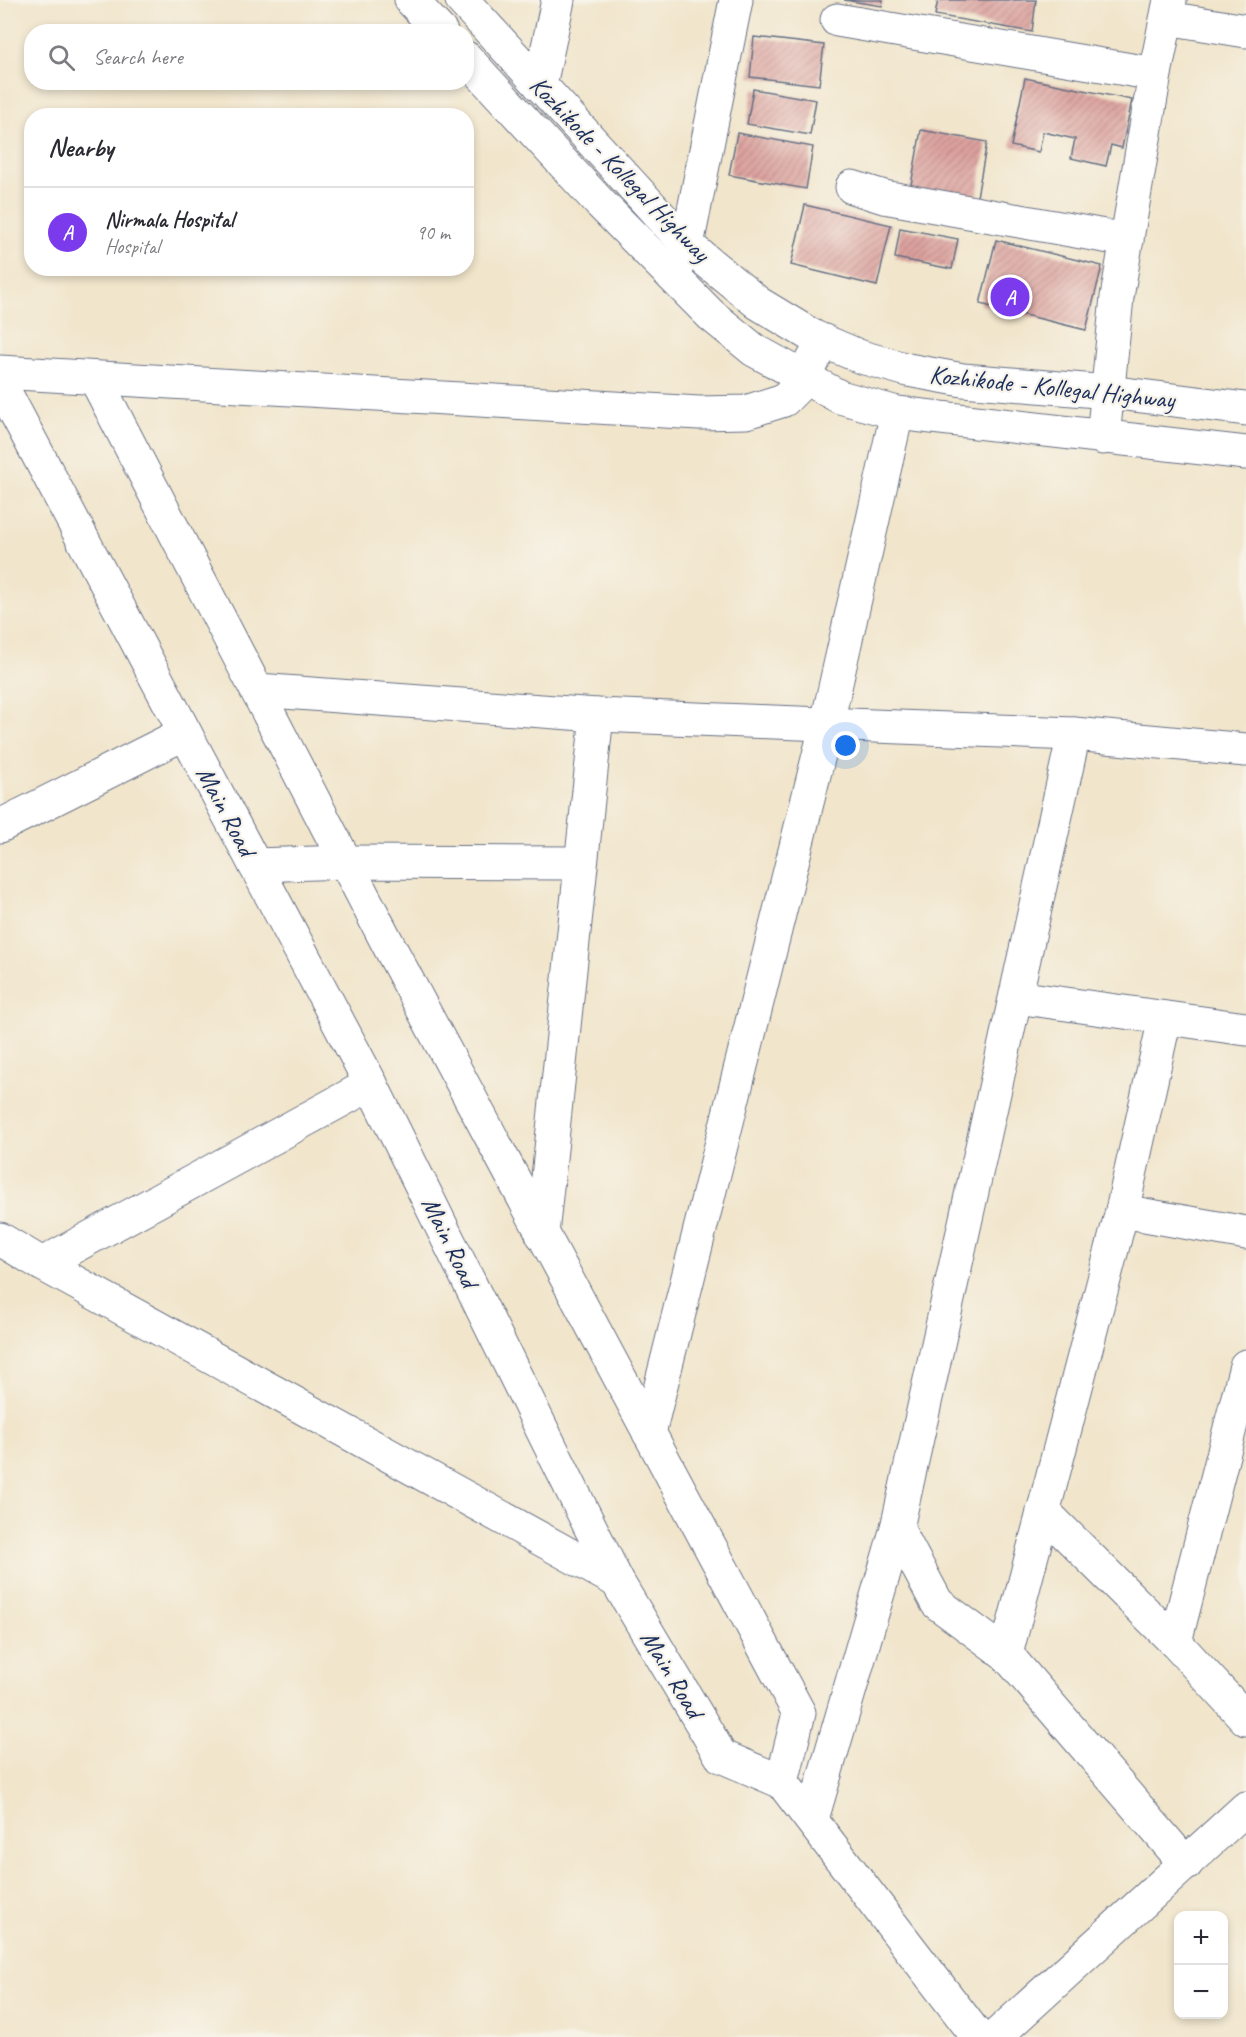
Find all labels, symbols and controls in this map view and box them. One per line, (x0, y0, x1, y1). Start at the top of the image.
search box (24, 24, 474, 90)
icon: search (45, 41, 78, 74)
text: Search here (93, 43, 183, 71)
street label: Kozhikode - Kollegal Highway (523, 69, 719, 271)
text: Nearby (48, 131, 113, 164)
text: Nirmala Hospital (105, 206, 234, 234)
text: A (62, 220, 73, 245)
text: 90 m (416, 220, 450, 245)
text: Hospital (105, 234, 160, 259)
pin: A (990, 274, 1030, 320)
street label: Kozhikode - Kollegal Highway (928, 358, 1178, 417)
your location (831, 731, 860, 760)
street label: Main Road (189, 761, 265, 865)
street label: Main Road (414, 1191, 488, 1296)
street label: Main Road (633, 1624, 713, 1727)
map controls (1174, 1911, 1228, 2019)
button: + (1174, 1911, 1228, 1965)
button: − (1174, 1965, 1228, 2019)

